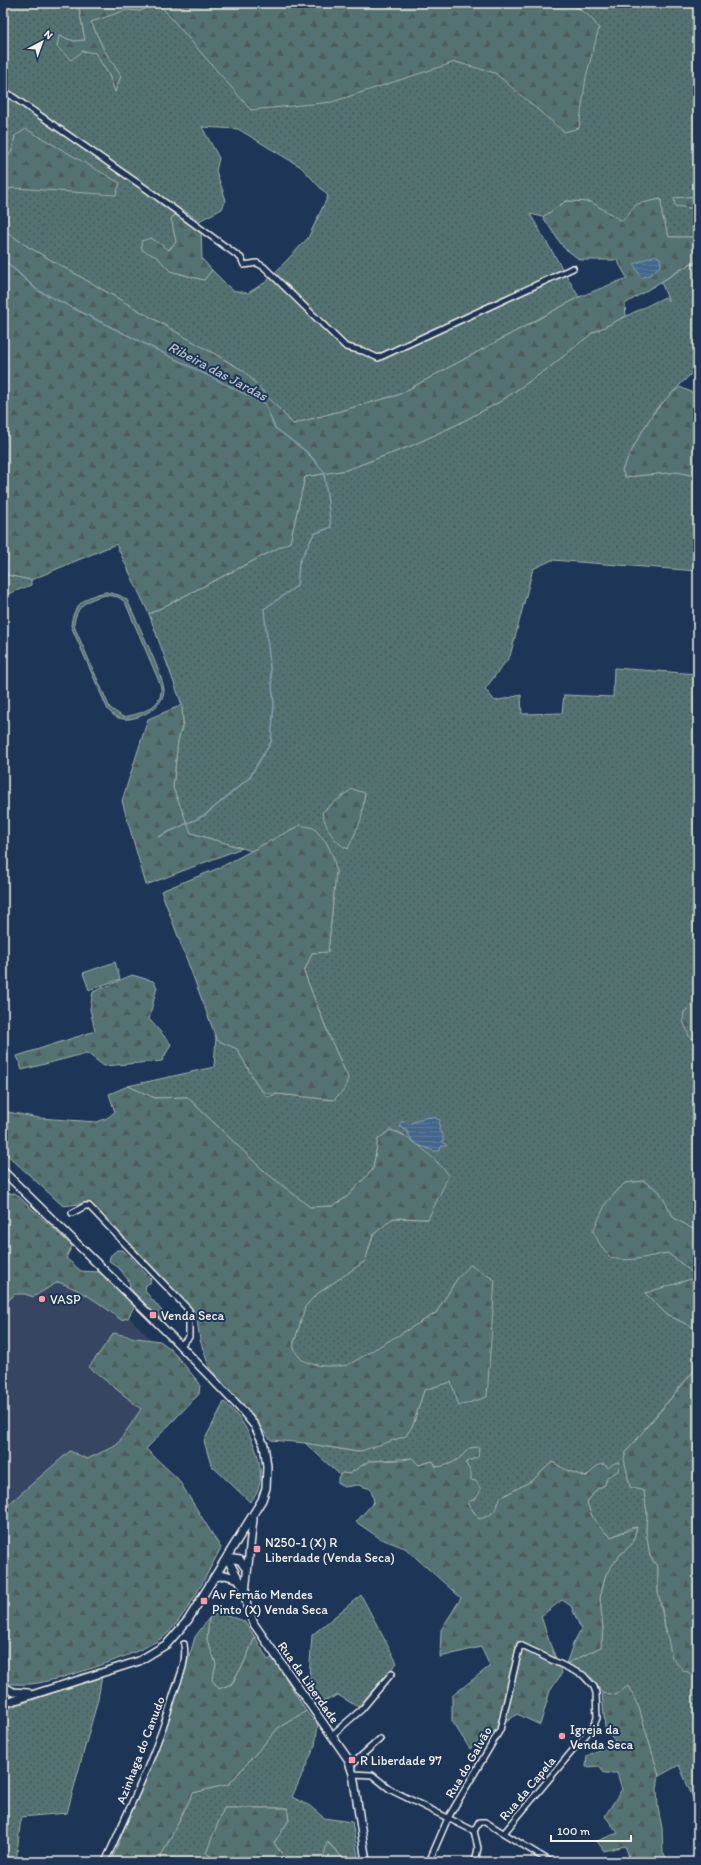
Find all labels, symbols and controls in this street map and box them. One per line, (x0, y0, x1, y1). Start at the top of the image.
north arrow (22, 22, 62, 62)
text: N (41, 27, 55, 42)
water label: Ribeira das Jardas (165, 338, 271, 405)
place label: VASP (50, 1292, 81, 1307)
marker: VASP (37, 1294, 47, 1304)
place label: Venda Seca (161, 1308, 225, 1323)
marker: Venda Seca (148, 1310, 158, 1320)
place label: N250-1 (X) R Liberdade (Venda Seca) (265, 1535, 395, 1565)
marker: N250-1 (X) R Liberdade (Venda Seca) (252, 1544, 262, 1554)
place label: Av Fernão Mendes Pinto (X) Venda Seca (212, 1587, 328, 1617)
marker: Av Fernão Mendes Pinto (X) Venda Seca (199, 1596, 209, 1606)
street label: Rua da Liberdade (275, 1639, 342, 1726)
street label: Azinhaga do Canudo (113, 1694, 168, 1806)
place label: Igreja da Venda Seca (570, 1722, 634, 1752)
street label: Rua do Galvão (442, 1724, 495, 1801)
marker: Igreja da Venda Seca (557, 1731, 567, 1741)
place label: R Liberdade 97 (360, 1753, 442, 1768)
street label: Rua da Capela (496, 1753, 559, 1824)
marker: R Liberdade 97 (347, 1755, 357, 1765)
scale bar (551, 1817, 631, 1843)
text: 100 m (557, 1824, 590, 1838)

